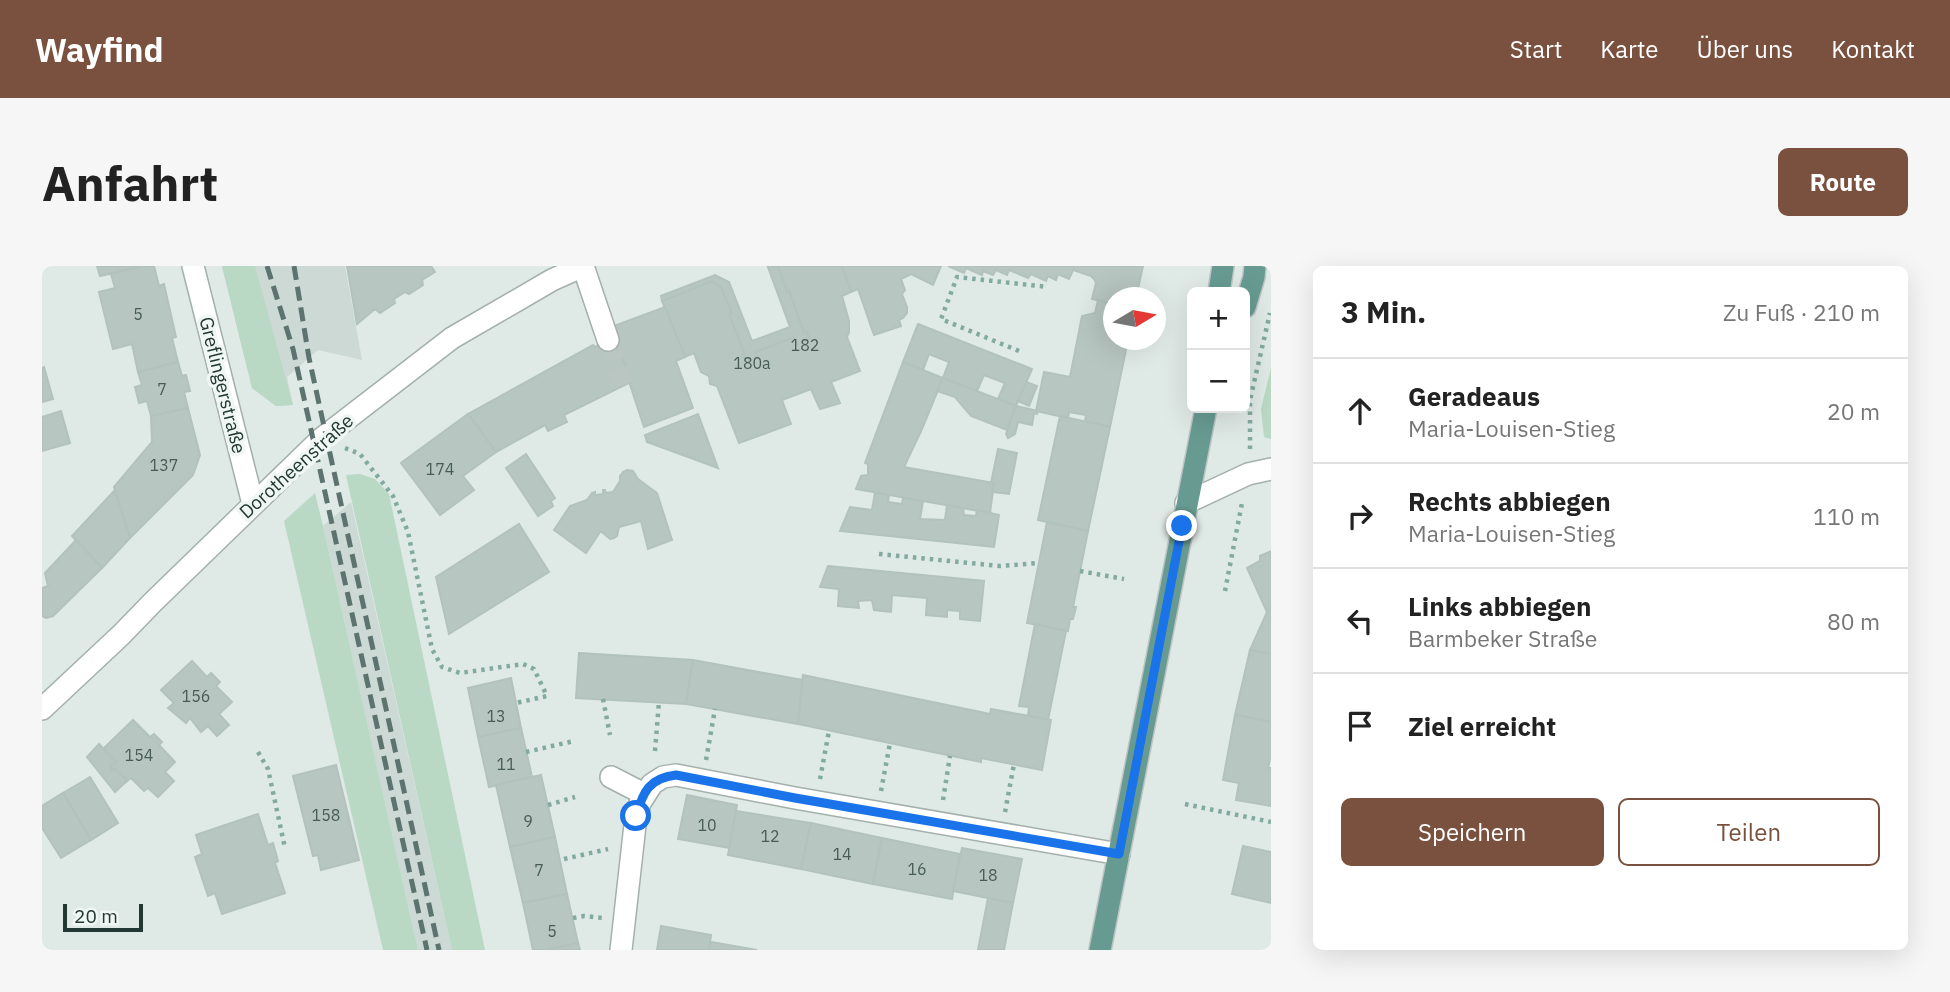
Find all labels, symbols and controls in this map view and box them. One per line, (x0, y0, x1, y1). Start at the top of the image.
text: Wayfind (35, 28, 164, 71)
text: Start (1510, 33, 1562, 65)
text: Karte (1600, 33, 1658, 65)
text: Über uns (1696, 33, 1793, 65)
text: Kontakt (1831, 33, 1915, 65)
button: Route (1778, 148, 1908, 216)
text: Anfahrt (42, 151, 218, 214)
north arrow (1103, 287, 1166, 350)
map controls (1187, 287, 1250, 413)
button: + (1187, 287, 1250, 350)
text: 3 Min. (1341, 292, 1426, 331)
text: Zu Fuß · 210 m (1723, 297, 1880, 327)
house number: 5 (133, 304, 143, 324)
street label: Greflingerstraße (194, 314, 252, 456)
house number: 182 (791, 335, 819, 355)
button: − (1187, 350, 1250, 413)
house number: 180a (733, 353, 771, 373)
house number: 7 (157, 379, 167, 399)
text: Geradeaus (1408, 379, 1540, 413)
icon: ahead (1341, 392, 1379, 430)
text: 20 m (1827, 396, 1880, 426)
street label: Dorotheenstraße (234, 408, 358, 524)
text: Maria-Louisen-Stieg (1408, 413, 1615, 443)
house number: 137 (150, 455, 178, 475)
house number: 174 (426, 459, 454, 479)
text: Rechts abbiegen (1408, 484, 1611, 518)
icon: right (1341, 497, 1379, 535)
text: 110 m (1813, 501, 1880, 531)
route end (1166, 510, 1197, 541)
text: Maria-Louisen-Stieg (1408, 518, 1615, 548)
text: Links abbiegen (1408, 589, 1591, 623)
icon: left (1341, 602, 1379, 640)
text: 80 m (1827, 606, 1880, 636)
text: Barmbeker Straße (1408, 623, 1597, 653)
house number: 156 (182, 686, 210, 706)
house number: 13 (486, 706, 506, 726)
icon: arrive (1341, 707, 1379, 745)
text: Ziel erreicht (1408, 709, 1556, 743)
house number: 154 (125, 745, 153, 765)
house number: 11 (496, 754, 516, 774)
button: Speichern (1341, 798, 1604, 866)
button: Teilen (1618, 798, 1880, 866)
route start (620, 800, 651, 831)
house number: 158 (312, 805, 340, 825)
house number: 9 (523, 811, 533, 831)
house number: 10 (697, 815, 717, 835)
house number: 12 (760, 826, 780, 846)
house number: 14 (832, 844, 852, 864)
house number: 16 (907, 859, 927, 879)
house number: 7 (534, 860, 544, 880)
house number: 18 (978, 865, 998, 885)
scale bar (63, 901, 144, 933)
text: 20 m (74, 904, 118, 928)
house number: 5 (547, 921, 557, 941)

